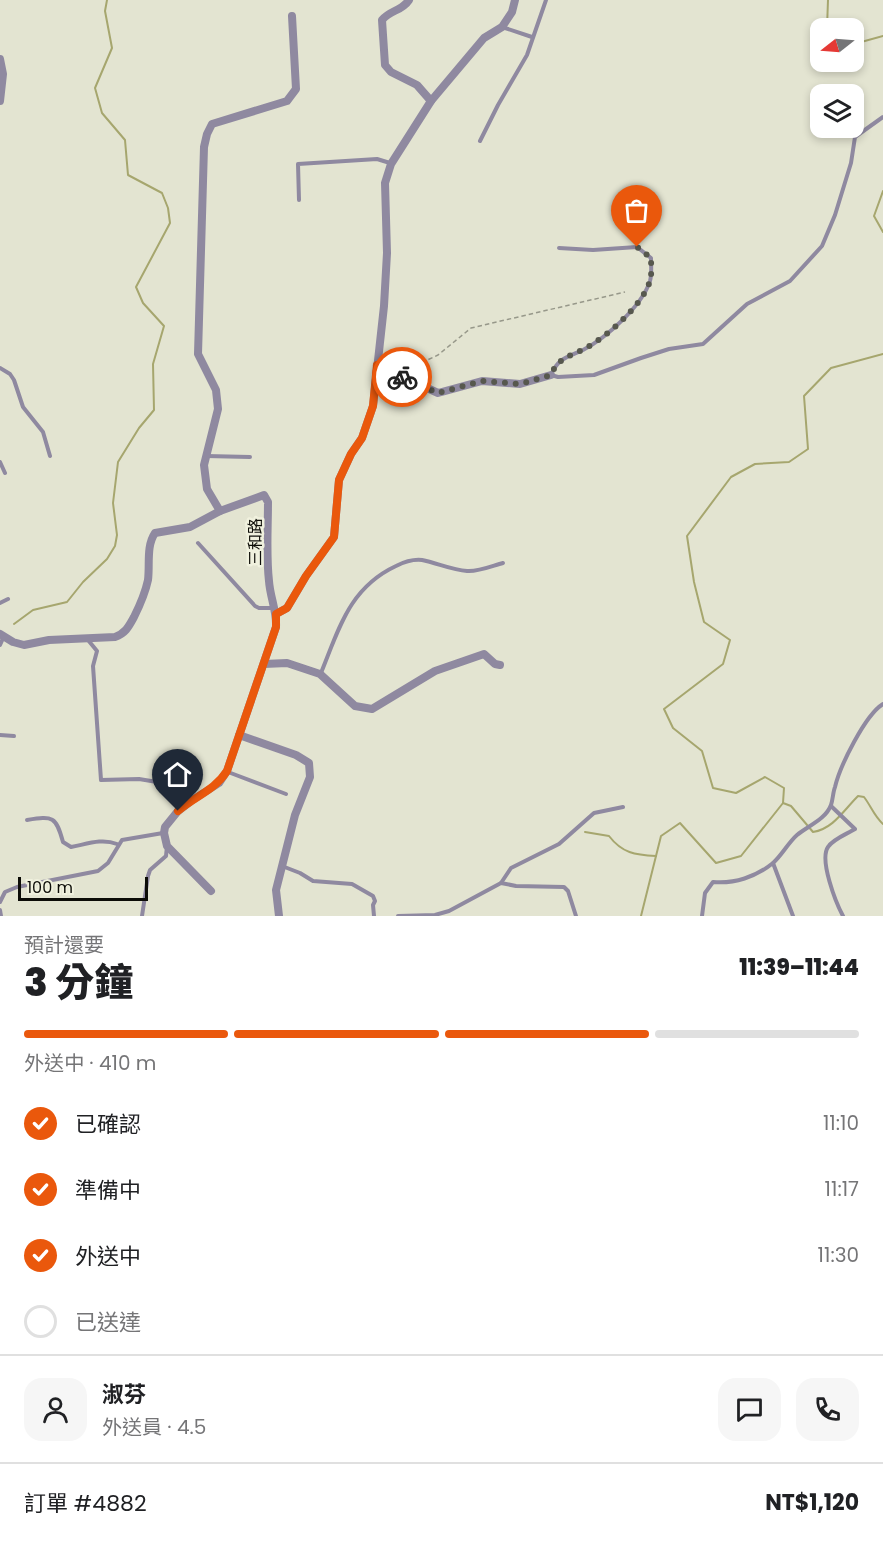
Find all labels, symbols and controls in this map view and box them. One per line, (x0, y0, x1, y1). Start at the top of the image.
north arrow (810, 18, 864, 72)
map controls (810, 18, 864, 138)
button: layers (810, 84, 864, 138)
pin (611, 185, 662, 247)
icon: bag (620, 194, 653, 227)
courier (372, 347, 432, 407)
icon: bike (386, 361, 419, 394)
street label: 三和路 (244, 518, 267, 566)
pin (152, 749, 203, 811)
icon: home (161, 758, 194, 791)
scale bar (18, 874, 148, 902)
text: 100 m (27, 876, 73, 899)
text: 預計還要 (24, 931, 104, 959)
text: 11:39–11:44 (739, 952, 859, 983)
text: 3 分鐘 (24, 955, 133, 1010)
text: 外送中 · 410 m (24, 1049, 156, 1077)
icon: check (24, 1107, 57, 1140)
text: 已確認 (75, 1109, 141, 1140)
text: 11:10 (823, 1109, 859, 1137)
icon: check (24, 1173, 57, 1206)
text: 準備中 (75, 1175, 141, 1206)
text: 11:17 (825, 1175, 859, 1203)
icon: check (24, 1239, 57, 1272)
text: 外送中 (75, 1241, 141, 1272)
text: 11:30 (818, 1241, 859, 1269)
text: 已送達 (75, 1307, 141, 1338)
button: person (24, 1378, 87, 1441)
button: chat (718, 1378, 781, 1441)
button: phone (796, 1378, 859, 1441)
text: 淑芬 (102, 1379, 146, 1410)
text: 外送員 · 4.5 (102, 1413, 206, 1441)
text: NT$1,120 (765, 1487, 859, 1518)
text: 訂單 #4882 (24, 1488, 147, 1519)

